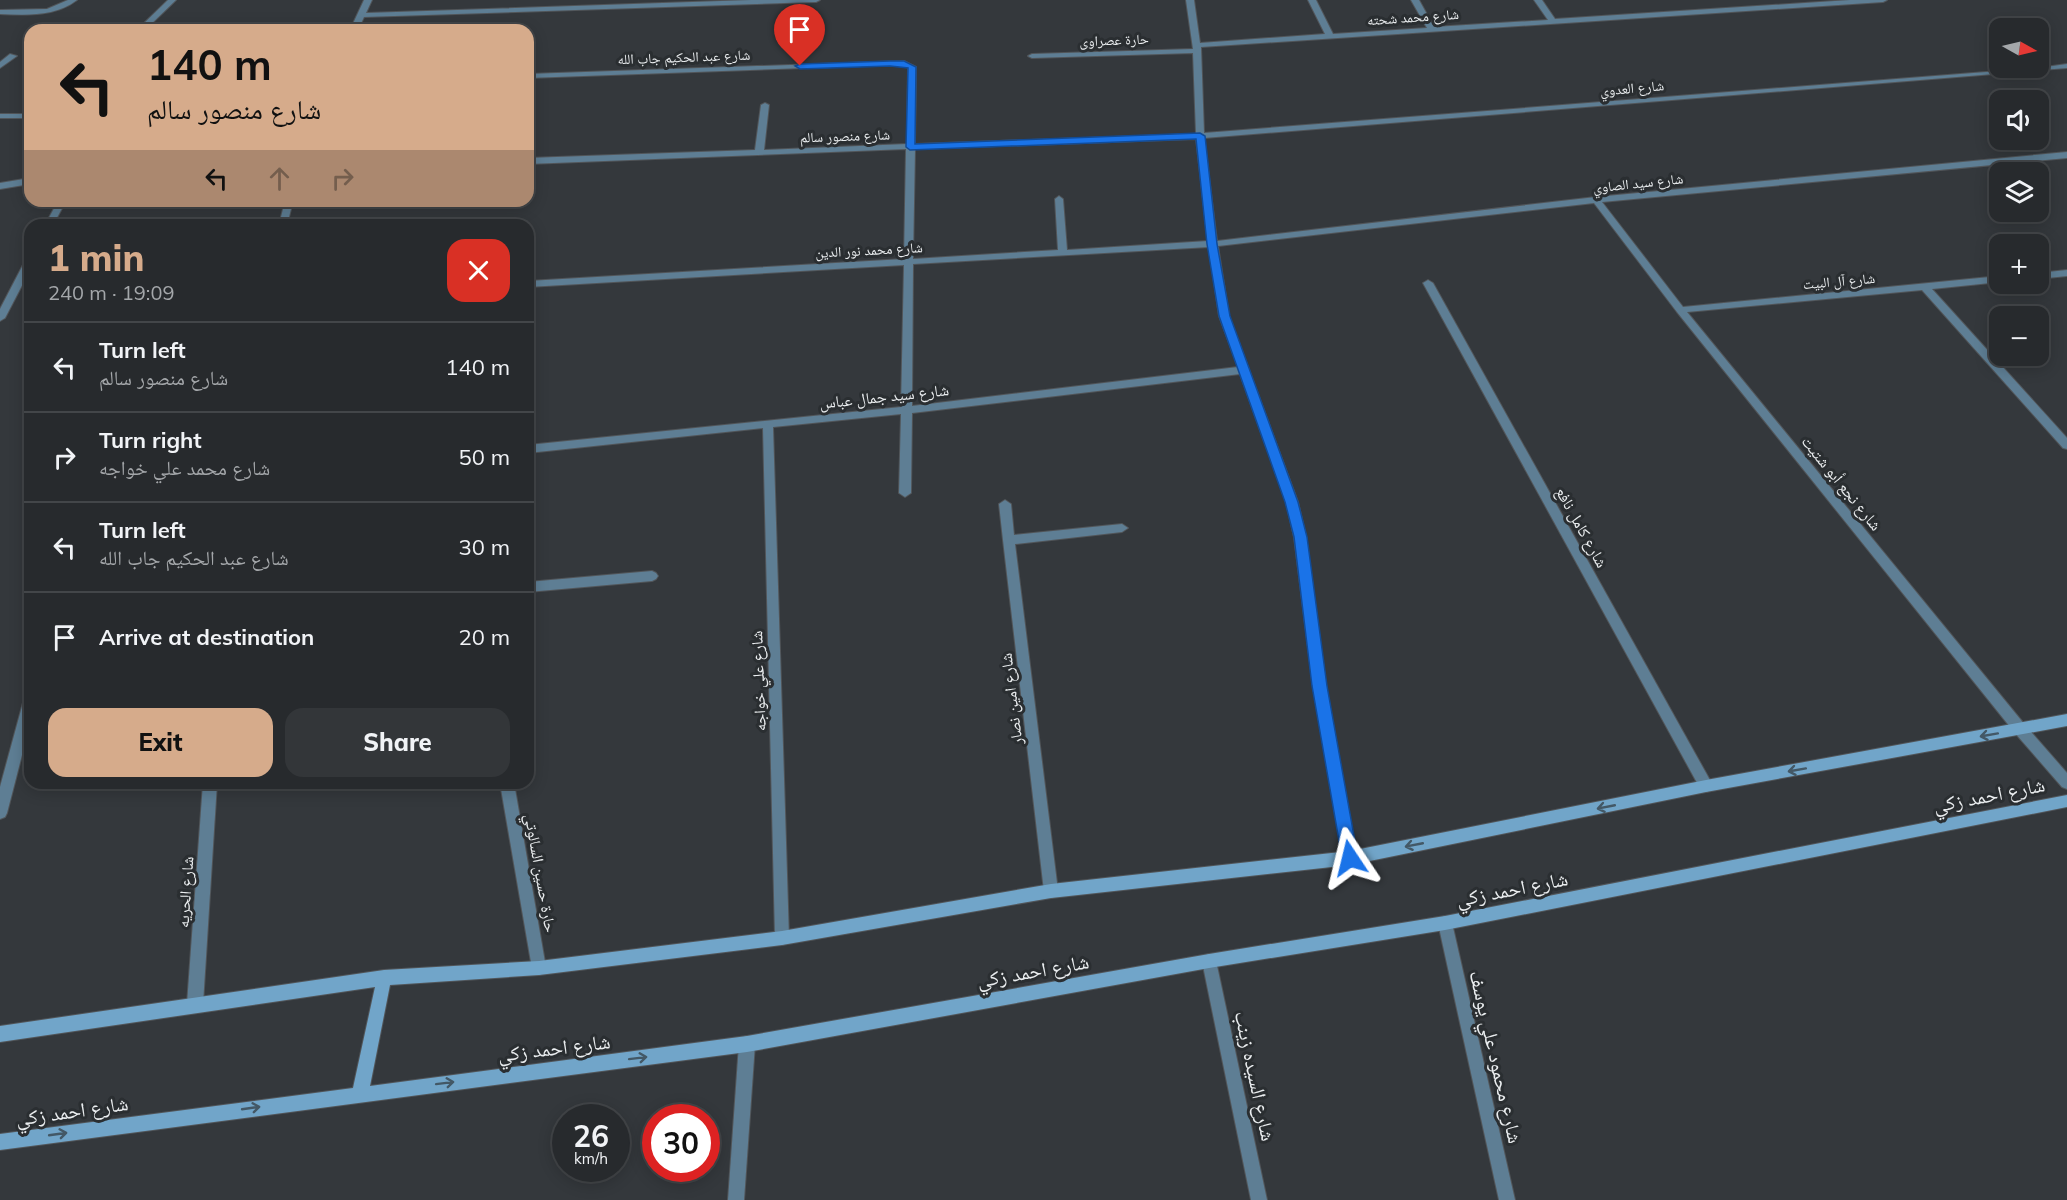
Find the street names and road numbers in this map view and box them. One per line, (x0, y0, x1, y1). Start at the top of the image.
street label: شارع محمد شحته (1367, 5, 1460, 30)
street label: حارة عصراوى (1079, 30, 1149, 50)
street label: شارع عبد الحكيم جاب الله (617, 46, 751, 69)
street label: شارع العدوي (1599, 76, 1665, 102)
street label: شارع منصور سالم (800, 125, 891, 148)
street label: شارع سيد الصاوي (1592, 169, 1684, 199)
street label: شارع محمد نور الدين (815, 238, 923, 263)
street label: شارع آل البيت (1802, 269, 1876, 294)
street label: شارع سيد جمال عباس (818, 379, 950, 414)
street label: شارع نجع أبو شتيت (1797, 431, 1886, 535)
street label: شارع كامل نافع (1551, 483, 1612, 571)
street label: شارع علي خواجه (746, 630, 773, 732)
street label: شارع امين نصار (995, 652, 1028, 747)
street label: شارع احمد زكي (1931, 771, 2048, 822)
street label: حارة حسين السالوتي (518, 812, 561, 935)
street label: شارع الحريه (173, 856, 198, 929)
street label: شارع احمد زكي (1454, 865, 1571, 916)
street label: شارع احمد زكي (975, 948, 1092, 997)
street label: شارع محمود علي يوسف (1460, 968, 1529, 1147)
street label: شارع السيده زينب (1229, 1009, 1281, 1143)
street label: شارع احمد زكي (496, 1028, 612, 1071)
street label: شارع احمد زكي (14, 1090, 130, 1135)

